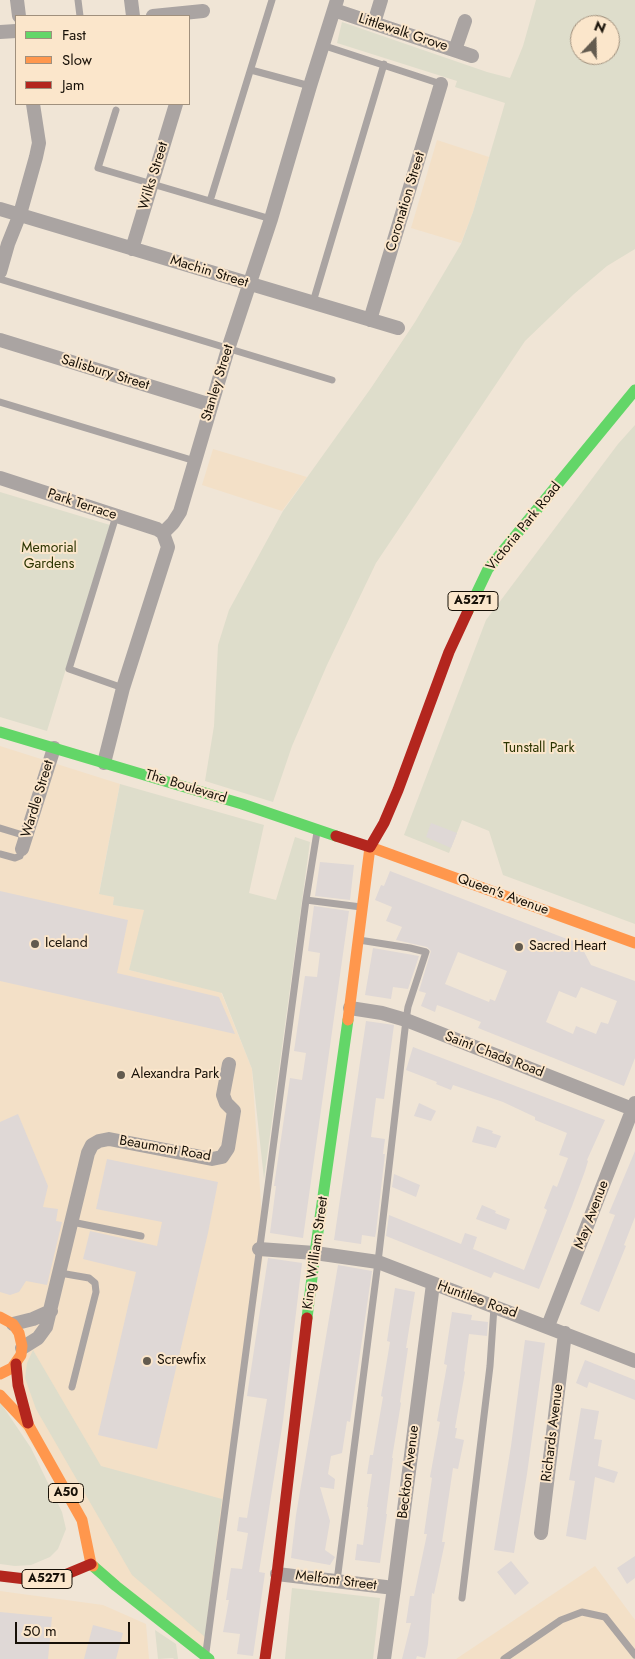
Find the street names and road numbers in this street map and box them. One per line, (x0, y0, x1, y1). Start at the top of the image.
street label: Littlewalk Grove (356, 11, 450, 55)
street label: Wilks Street (136, 140, 172, 212)
street label: Coronation Street (383, 150, 429, 254)
street label: Machin Street (168, 252, 250, 292)
street label: Stanley Street (198, 343, 238, 423)
street label: Salisbury Street (59, 352, 151, 394)
street label: Victoria Park Road (483, 479, 565, 575)
street label: Park Terrace (45, 486, 119, 524)
road number: A5271 (448, 592, 498, 610)
street label: Wardle Street (18, 758, 58, 840)
street label: The Boulevard (143, 767, 229, 807)
street label: Queen's Avenue (455, 871, 551, 919)
street label: Saint Chads Road (442, 1028, 546, 1082)
street label: Beaumont Road (118, 1133, 212, 1165)
street label: May Avenue (571, 1178, 613, 1252)
street label: King William Street (300, 1195, 332, 1311)
street label: Huntilee Road (435, 1278, 519, 1322)
street label: Richards Avenue (539, 1383, 567, 1483)
street label: Beckton Avenue (395, 1424, 423, 1520)
road number: A50 (48, 1484, 84, 1502)
street label: Melfont Street (294, 1568, 378, 1594)
road number: A5271 (22, 1570, 72, 1588)

